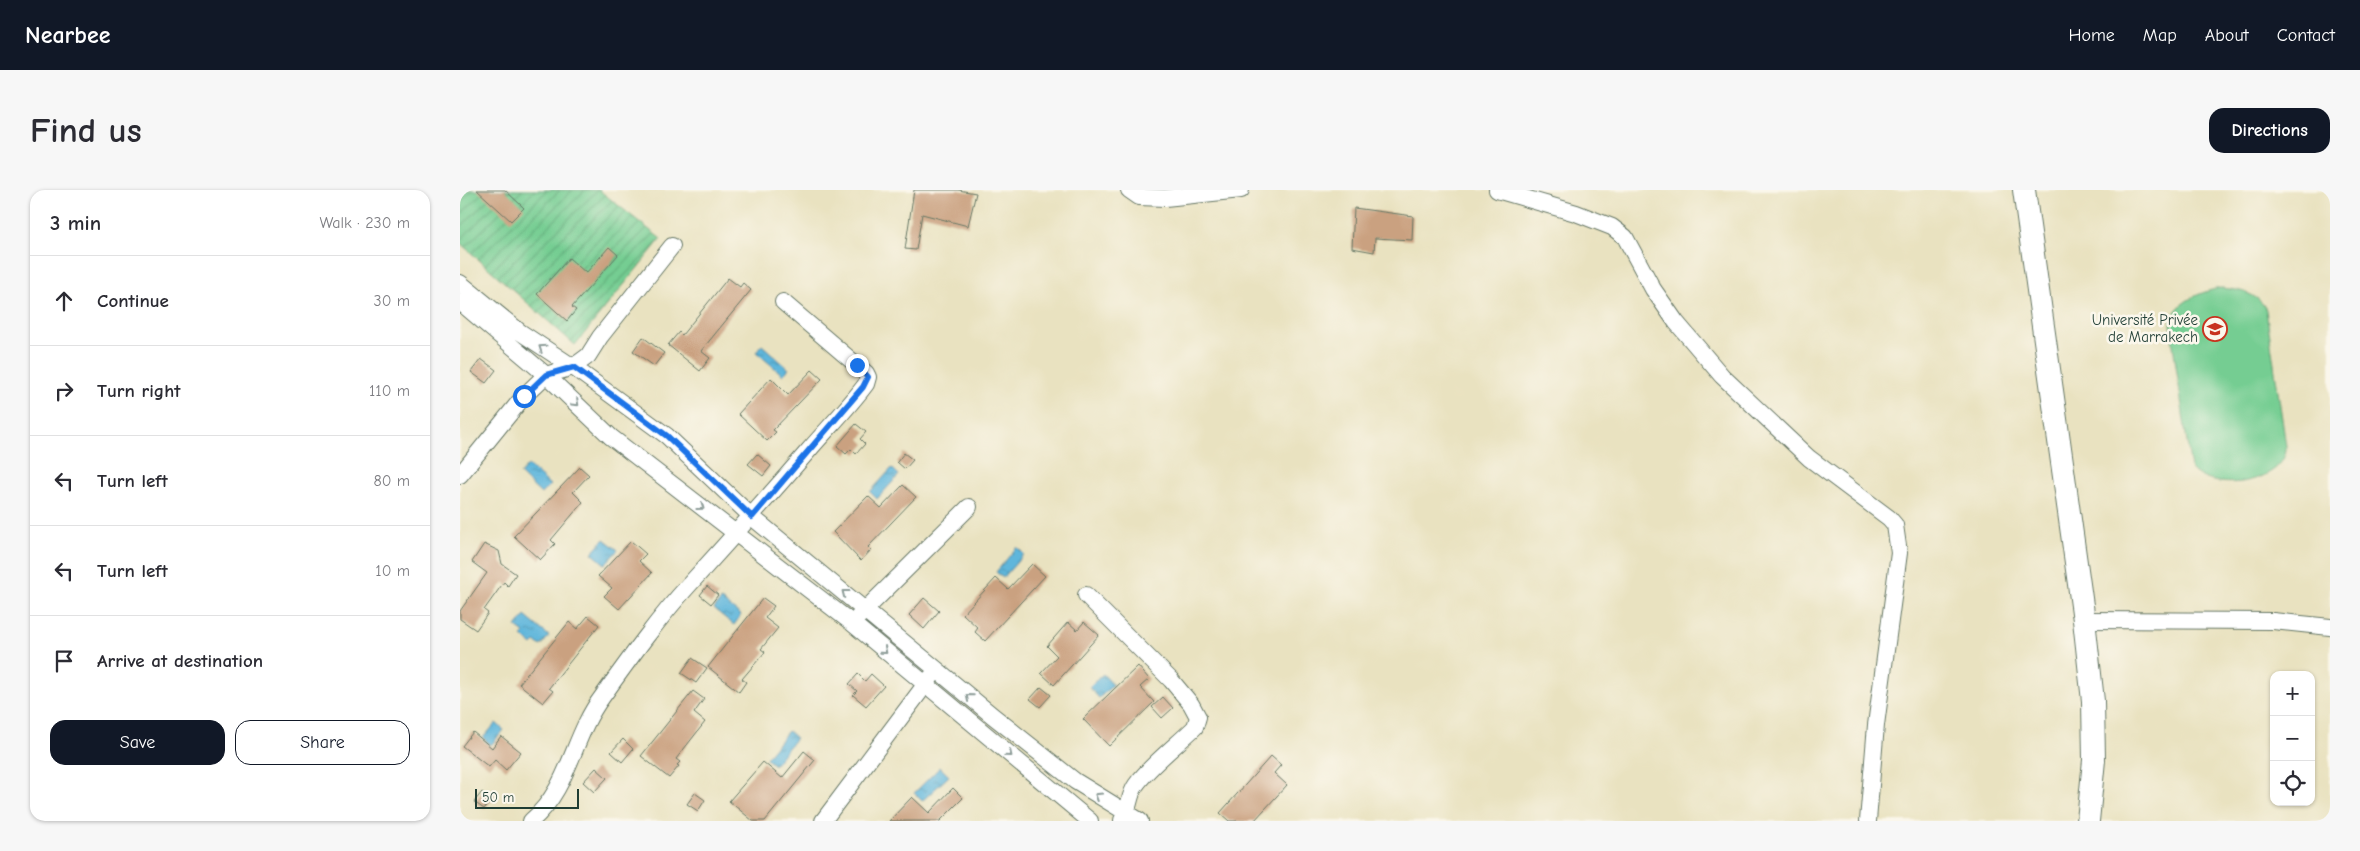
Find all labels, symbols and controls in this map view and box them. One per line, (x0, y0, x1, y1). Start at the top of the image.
text: Nearbee (25, 21, 110, 49)
text: Home (2068, 25, 2115, 46)
text: Map (2143, 25, 2177, 46)
text: About (2205, 25, 2249, 46)
text: Contact (2277, 25, 2335, 46)
button: Directions (2209, 108, 2330, 153)
text: Find us (30, 110, 142, 151)
text: 3 min (50, 211, 101, 235)
text: Walk · 230 m (319, 214, 410, 232)
icon: ahead (50, 287, 78, 315)
text: Continue (97, 290, 169, 312)
text: 30 m (374, 292, 410, 310)
place label: Université Privée de Marrakech (2092, 311, 2198, 346)
school or university icon: Université Privée de Marrakech (2202, 316, 2228, 342)
one-way arrow (539, 344, 548, 354)
route end (846, 354, 869, 377)
icon: right (50, 377, 78, 405)
text: Turn right (97, 380, 181, 402)
text: 110 m (369, 382, 410, 400)
route start (513, 385, 536, 408)
one-way arrow (570, 397, 579, 406)
icon: left (50, 467, 78, 495)
text: Turn left (97, 470, 168, 492)
text: 80 m (373, 472, 410, 490)
one-way arrow (695, 501, 705, 510)
icon: left (50, 557, 78, 585)
text: Turn left (97, 560, 168, 582)
text: 10 m (375, 562, 410, 580)
one-way arrow (841, 589, 850, 598)
one-way arrow (878, 645, 887, 654)
icon: arrive (50, 647, 78, 675)
text: Arrive at destination (97, 650, 263, 672)
map controls (2270, 671, 2315, 806)
button: + (2270, 671, 2315, 716)
one-way arrow (966, 693, 975, 702)
button: − (2270, 716, 2315, 761)
button: Save (50, 720, 225, 765)
button: Share (235, 720, 410, 765)
one-way arrow (1003, 749, 1012, 757)
button: locate (2270, 761, 2315, 806)
scale bar (475, 786, 579, 809)
text: 50 m (482, 789, 514, 806)
one-way arrow (1094, 792, 1103, 802)

